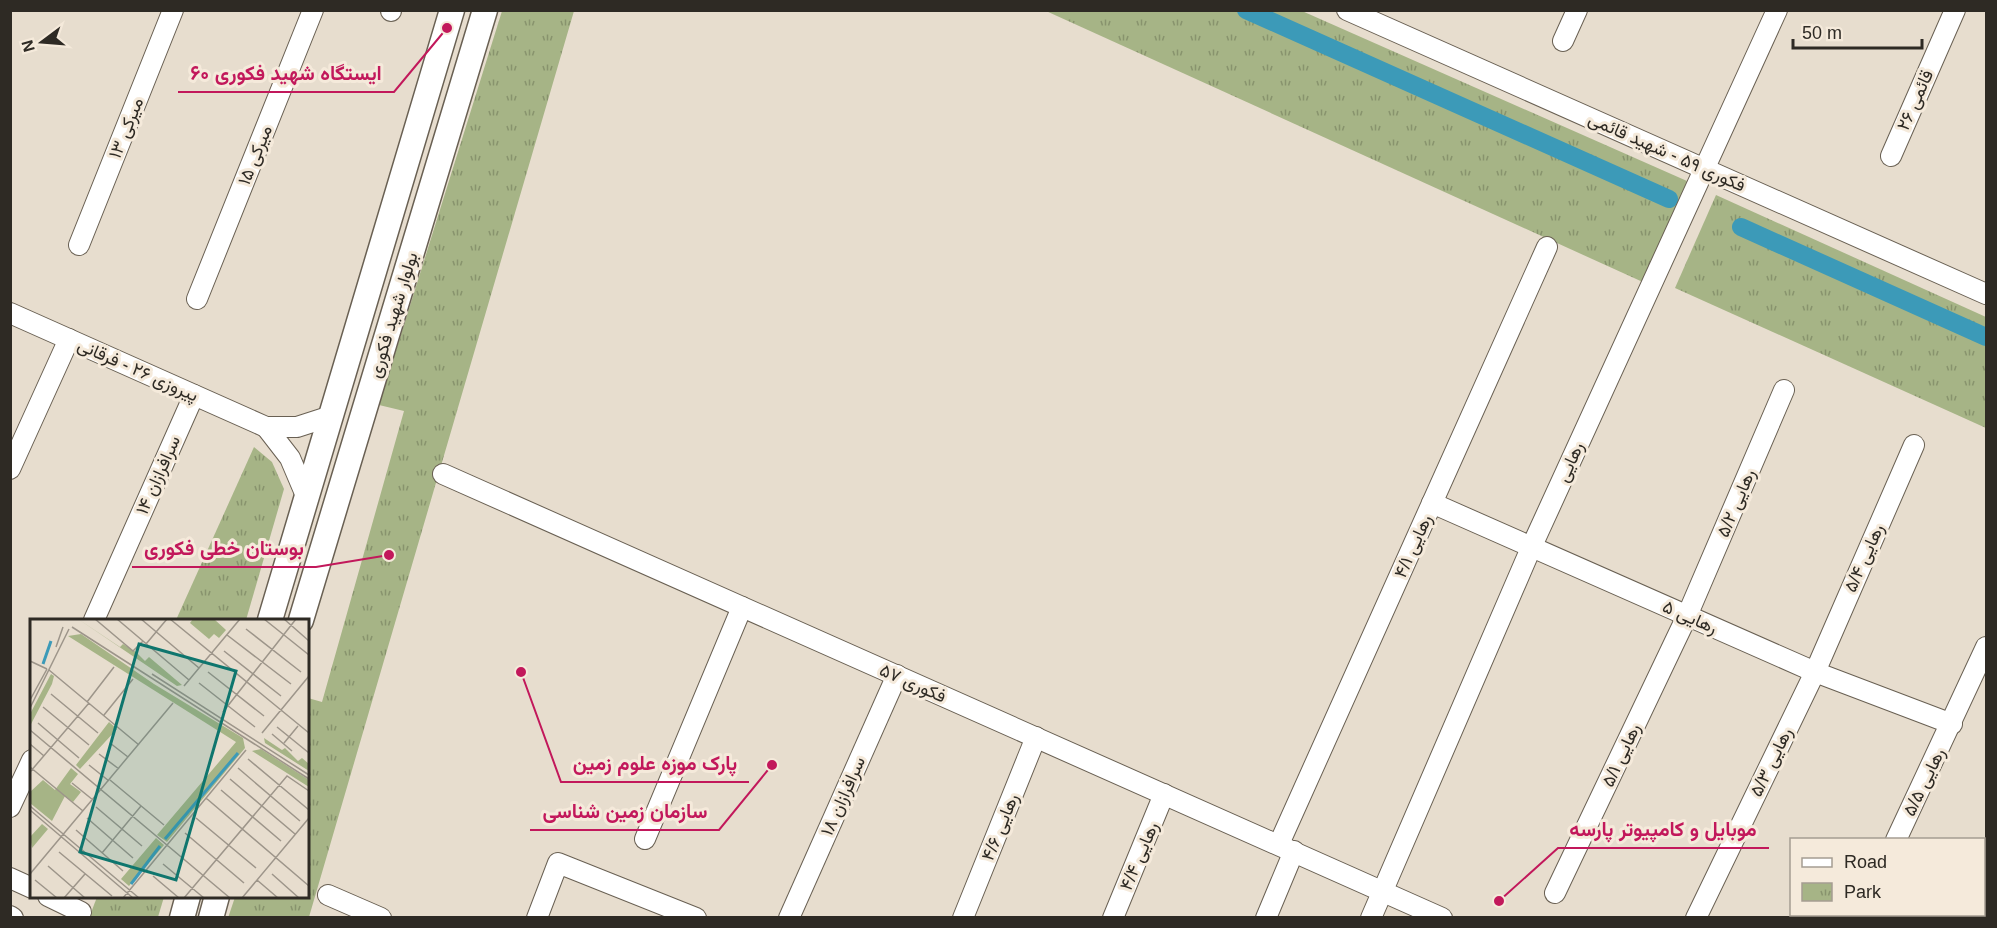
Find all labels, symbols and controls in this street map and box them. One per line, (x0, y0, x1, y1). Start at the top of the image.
north arrow (12, 12, 72, 72)
scale bar (1793, 12, 1922, 50)
text: 50 m (1802, 23, 1842, 43)
text: N (18, 38, 38, 54)
callout: ایستگاه شهید فکوری ۶۰ (178, 54, 394, 92)
text: ایستگاه شهید فکوری ۶۰ (190, 62, 382, 86)
street label: قائمی ۲۶ (1893, 67, 1938, 134)
street label: میرکی ۱۳ (105, 95, 148, 162)
street label: فکوری ۵۹ - شهید قائمی (1585, 108, 1749, 197)
street label: میرکی ۱۵ (234, 122, 277, 188)
street label: بولوار شهید فکوری (364, 250, 423, 381)
street label: پیروزی ۲۶ - فرقانی (74, 334, 201, 407)
street label: سرافرازان ۱۴ (132, 433, 185, 518)
street label: رهایی (1552, 439, 1589, 486)
street label: رهایی ۵/۲ (1713, 466, 1760, 540)
street label: رهایی ۴/۱ (1390, 511, 1437, 581)
street label: رهایی ۵/۴ (1840, 521, 1889, 596)
callout: بوستان خطی فکوری (132, 529, 316, 567)
text: بوستان خطی فکوری (144, 537, 304, 561)
street label: رهایی ۵ (1659, 596, 1720, 639)
inset map (30, 619, 309, 898)
street label: فکوری ۵۷ (876, 660, 949, 707)
street label: رهایی ۵/۱ (1598, 720, 1645, 790)
street label: رهایی ۵/۳ (1746, 724, 1797, 800)
callout: پارک موزه علوم زمین (561, 744, 749, 782)
street label: رهایی ۵/۵ (1899, 745, 1950, 820)
text: پارک موزه علوم زمین (573, 752, 737, 777)
street label: سرافرازان ۱۸ (817, 753, 870, 839)
street label: رهایی ۴/۶ (977, 790, 1023, 864)
callout: سازمان زمین شناسی (530, 792, 719, 830)
text: سازمان زمین شناسی (543, 800, 708, 824)
callout: موبایل و کامپیوتر پارسه (1558, 810, 1769, 848)
text: موبایل و کامپیوتر پارسه (1569, 818, 1757, 843)
street label: رهایی ۴/۴ (1116, 819, 1163, 894)
legend (1790, 838, 1985, 916)
text: Road (1844, 852, 1887, 872)
text: Park (1844, 882, 1882, 902)

